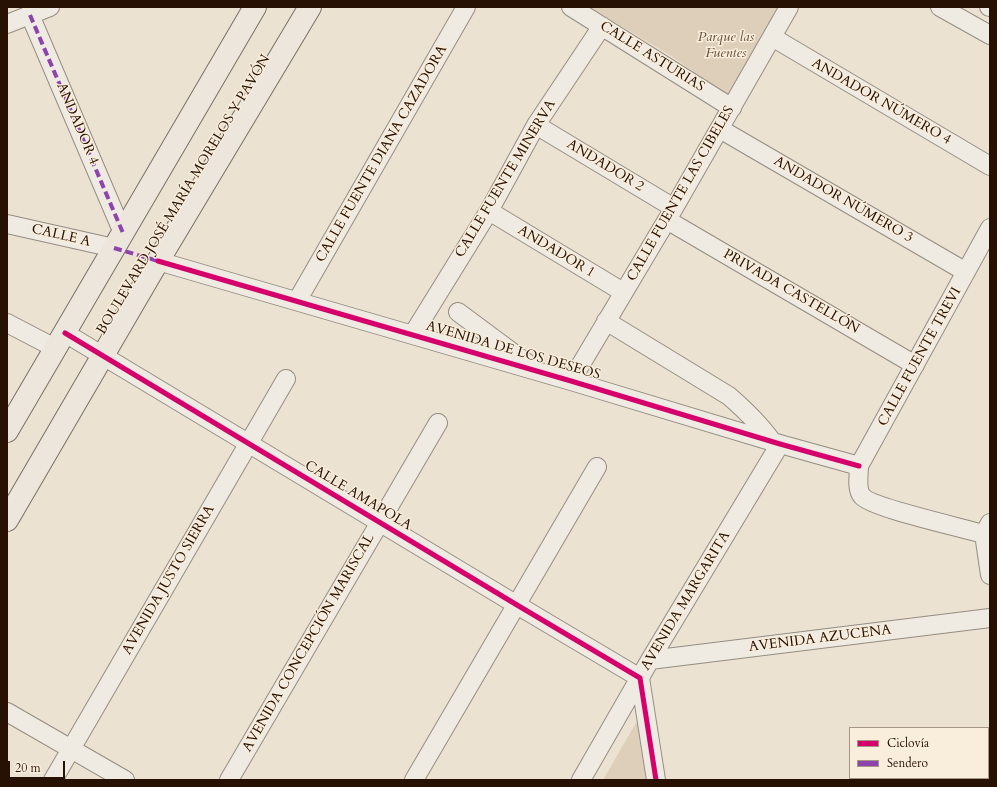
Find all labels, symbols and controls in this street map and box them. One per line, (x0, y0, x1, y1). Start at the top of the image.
street label: CALLE ASTURIAS (597, 18, 707, 96)
park label: Parque las Fuentes (698, 30, 754, 62)
street label: CALLE FUENTE DIANA CAZADORA (313, 42, 451, 266)
street label: BOULEVARD JOSÉ MARÍA MORELOS Y PAVÓN (94, 52, 274, 338)
street label: ANDADOR NÚMERO 4 (808, 55, 954, 149)
street label: ANDADOR 4 (52, 81, 102, 167)
street label: CALLE FUENTE MINERVA (452, 97, 560, 261)
street label: CALLE FUENTE LAS CIBELES (624, 103, 738, 285)
street label: ANDADOR 2 (563, 136, 647, 196)
street label: ANDADOR NÚMERO 3 (770, 153, 916, 247)
street label: CALLE A (30, 221, 92, 251)
street label: ANDADOR 1 (514, 222, 598, 282)
street label: PRIVADA CASTELLÓN (720, 246, 862, 338)
street label: CALLE FUENTE TREVI (875, 285, 965, 429)
street label: AVENIDA DE LOS DESEOS (424, 318, 602, 384)
street label: CALLE AMAPOLA (301, 457, 415, 535)
street label: AVENIDA JUSTO SIERRA (119, 502, 219, 658)
street label: AVENIDA MARGARITA (638, 528, 734, 674)
street label: AVENIDA CONCEPCIÓN MARISCAL (239, 531, 379, 755)
street label: AVENIDA AZUCENA (748, 622, 892, 656)
legend (849, 727, 989, 779)
text: Ciclovía (887, 735, 929, 751)
scale bar (10, 753, 67, 779)
text: Sendero (887, 755, 928, 771)
text: 20 m (15, 760, 41, 776)

